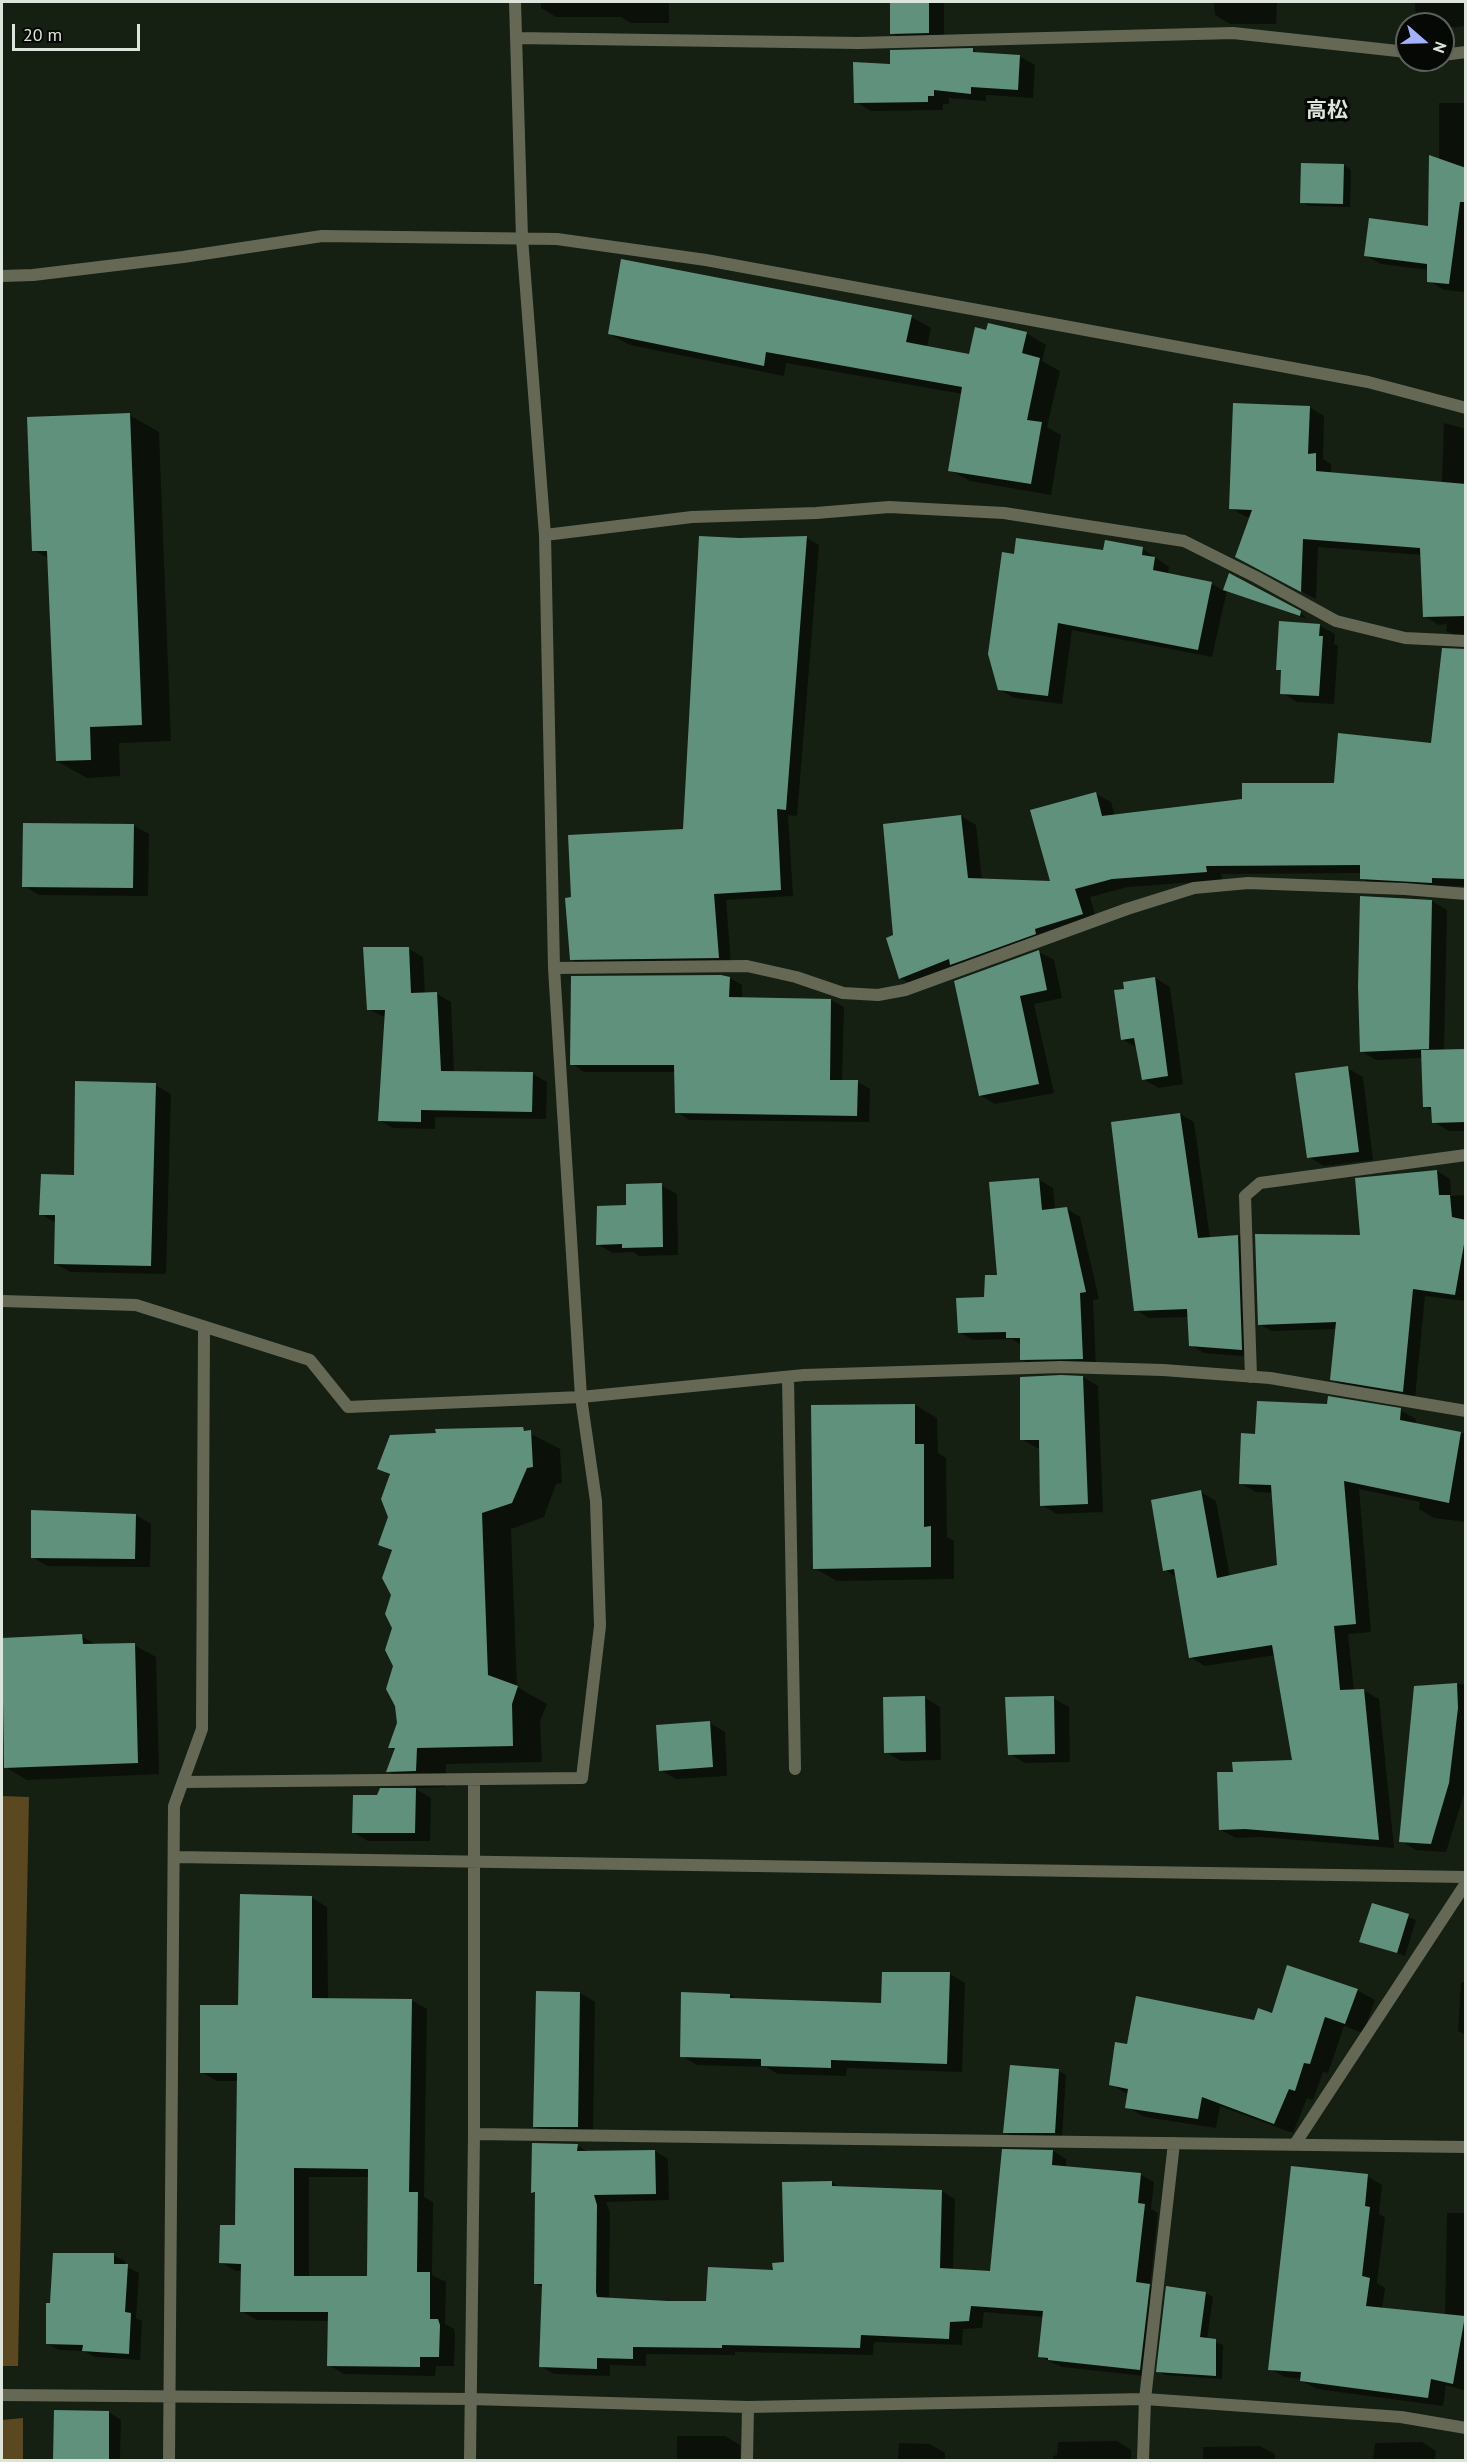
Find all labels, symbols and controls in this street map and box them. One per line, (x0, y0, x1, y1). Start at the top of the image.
scale bar (15, 12, 142, 50)
north arrow (1395, 12, 1455, 72)
text: 20 m (23, 23, 62, 46)
text: N (1429, 39, 1451, 56)
district label: 高松 (1306, 98, 1348, 124)

